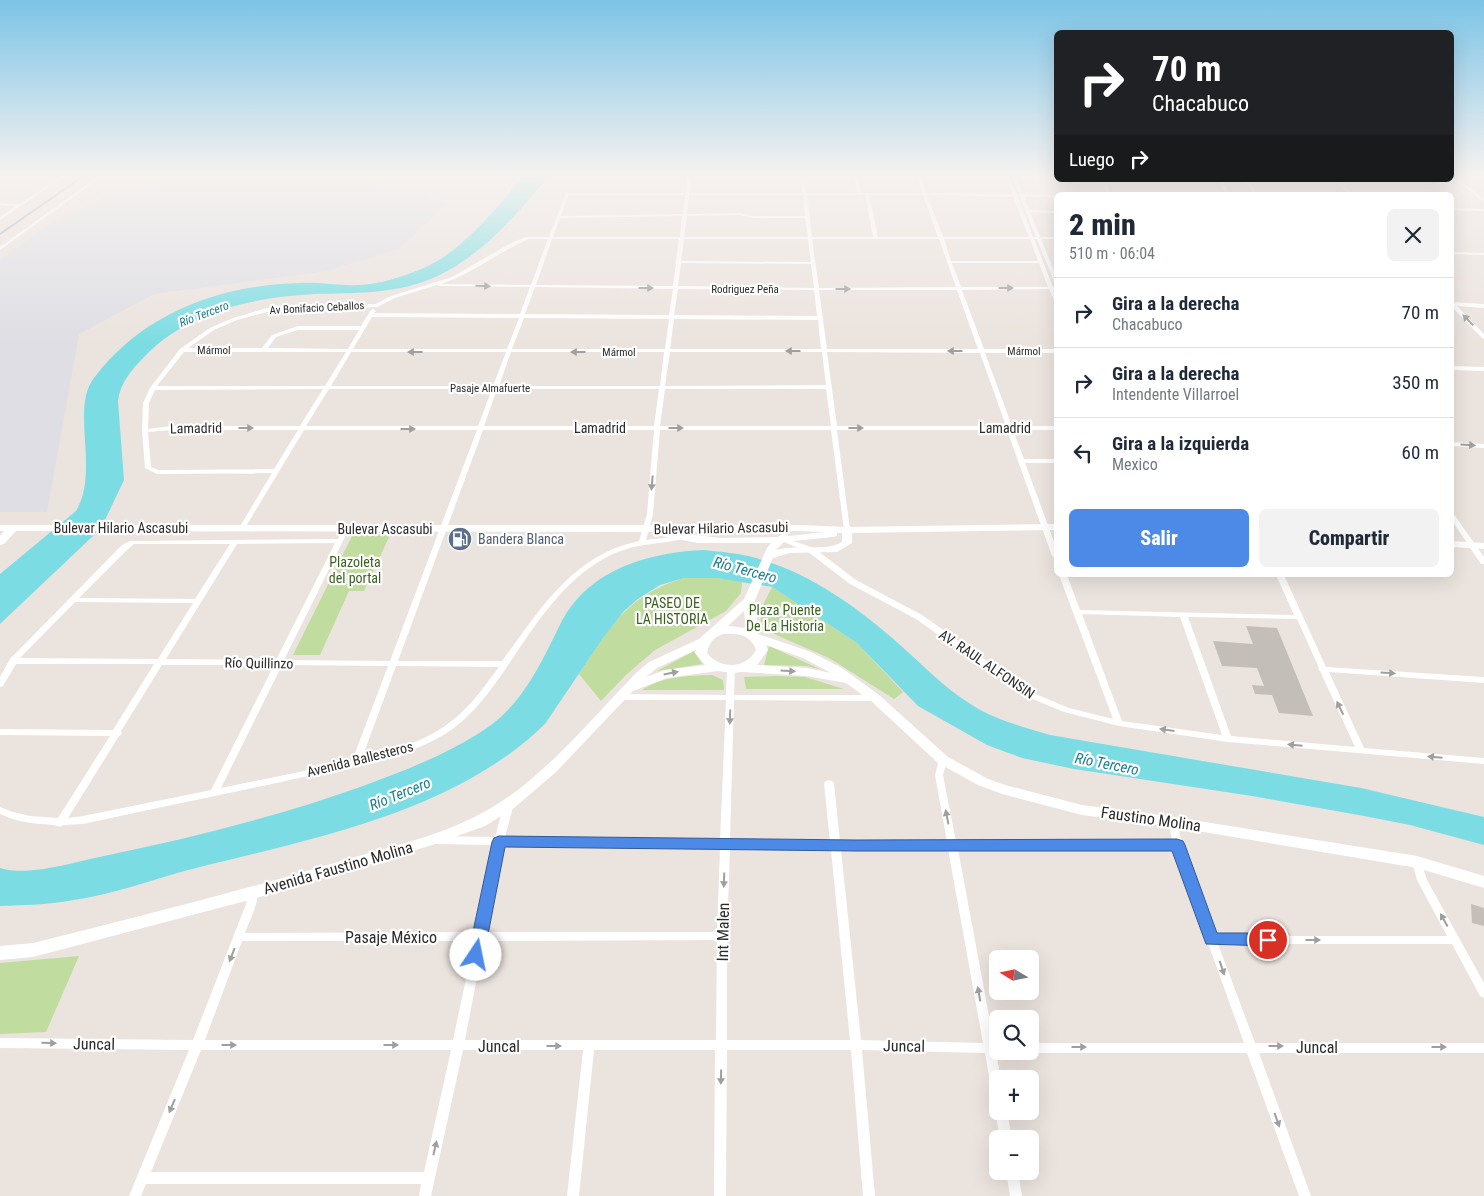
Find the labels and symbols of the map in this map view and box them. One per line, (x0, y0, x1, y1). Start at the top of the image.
one-way arrow (475, 283, 491, 291)
street label: Rodriguez Peña (711, 283, 779, 296)
one-way arrow (638, 284, 654, 292)
one-way arrow (998, 284, 1014, 292)
one-way arrow (835, 285, 851, 293)
water label: Río Tercero (177, 298, 231, 330)
street label: Av Bonifacio Ceballos (269, 299, 365, 317)
one-way arrow (1462, 314, 1474, 326)
street label: Mármol (197, 344, 231, 357)
street label: Mármol (1007, 345, 1041, 358)
street label: Mármol (602, 346, 636, 359)
one-way arrow (784, 347, 800, 355)
one-way arrow (947, 347, 963, 355)
one-way arrow (407, 348, 423, 356)
one-way arrow (569, 348, 585, 356)
street label: Pasaje Almafuerte (450, 382, 530, 395)
street label: Lamadrid (170, 420, 222, 436)
street label: Lamadrid (574, 420, 626, 436)
street label: Lamadrid (979, 420, 1031, 436)
one-way arrow (238, 424, 254, 432)
one-way arrow (668, 424, 684, 432)
one-way arrow (848, 424, 864, 432)
one-way arrow (401, 425, 417, 433)
one-way arrow (1460, 442, 1476, 450)
one-way arrow (648, 476, 656, 492)
street label: Bulevar Hilario Ascasubi (654, 519, 788, 537)
street label: Bulevar Hilario Ascasubi (54, 520, 188, 536)
street label: Bulevar Ascasubi (337, 521, 433, 537)
fuel station icon: Bandera Blanca (447, 526, 473, 552)
place label: Bandera Blanca (478, 531, 564, 547)
water label: Río Tercero (711, 553, 779, 587)
park label: Plazoleta del portal (329, 554, 381, 586)
park label: PASEO DE LA HISTORIA (636, 595, 708, 627)
park label: Plaza Puente De La Historia (746, 602, 824, 634)
street label: AV. RAUL ALFONSIN (936, 626, 1038, 702)
street label: Río Quillinzo (224, 654, 294, 672)
one-way arrow (780, 667, 796, 675)
one-way arrow (664, 669, 680, 677)
one-way arrow (1380, 670, 1396, 678)
one-way arrow (1336, 700, 1344, 715)
one-way arrow (726, 710, 734, 726)
one-way arrow (1159, 726, 1175, 734)
street label: Avenida Ballesteros (305, 738, 415, 780)
one-way arrow (1287, 741, 1303, 749)
water label: Río Tercero (1074, 749, 1140, 779)
one-way arrow (1427, 753, 1443, 761)
water label: Río Tercero (367, 774, 433, 814)
street label: Faustino Molina (1100, 803, 1202, 835)
one-way arrow (943, 809, 951, 824)
street label: Avenida Faustino Molina (261, 838, 415, 898)
one-way arrow (720, 872, 728, 888)
street label: Int Malen (713, 902, 733, 962)
one-way arrow (1439, 913, 1448, 926)
pin (1247, 919, 1289, 961)
street label: Pasaje México (345, 928, 437, 947)
position arrow (449, 928, 501, 980)
one-way arrow (1305, 936, 1321, 944)
one-way arrow (228, 948, 235, 963)
north arrow (989, 950, 1039, 1000)
one-way arrow (1218, 960, 1226, 975)
one-way arrow (975, 985, 983, 1001)
street label: Juncal (73, 1034, 115, 1054)
street label: Juncal (883, 1036, 925, 1056)
street label: Juncal (478, 1037, 520, 1056)
street label: Juncal (1296, 1038, 1338, 1057)
one-way arrow (41, 1039, 57, 1047)
one-way arrow (221, 1041, 237, 1049)
one-way arrow (383, 1041, 399, 1049)
one-way arrow (546, 1042, 562, 1050)
one-way arrow (1268, 1042, 1284, 1050)
one-way arrow (1071, 1043, 1087, 1051)
one-way arrow (1431, 1043, 1447, 1051)
one-way arrow (717, 1070, 725, 1086)
one-way arrow (167, 1099, 175, 1113)
one-way arrow (1274, 1113, 1281, 1128)
one-way arrow (432, 1140, 440, 1156)

